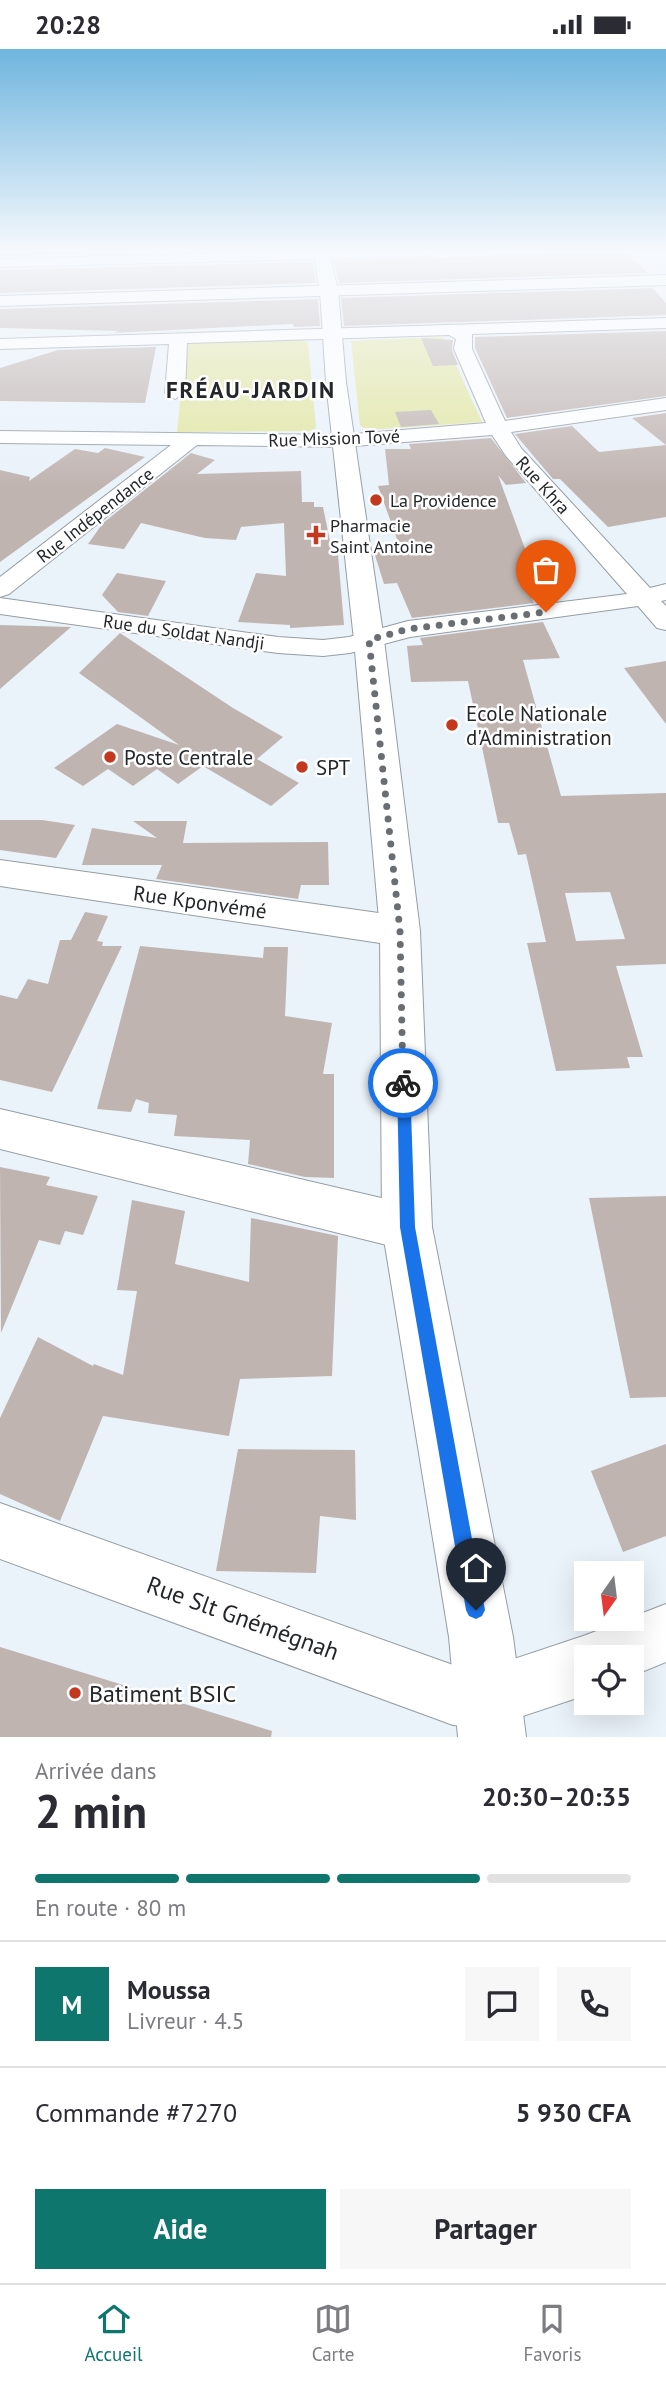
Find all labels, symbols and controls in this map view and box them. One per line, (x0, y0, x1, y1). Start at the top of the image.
text: 20:28 (35, 8, 101, 41)
district label: FRÉAU-JARDIN (166, 375, 336, 404)
street label: Rue Mission Tové (268, 424, 400, 452)
street label: Rue Khra (511, 451, 575, 519)
street label: Rue Indépendance (32, 462, 158, 568)
place label: La Providence (390, 489, 497, 512)
marker: La Providence (368, 492, 384, 508)
place label: Pharmacie Saint Antoine (330, 514, 433, 558)
marker: Pharmacie Saint Antoine (308, 527, 324, 543)
pin (516, 540, 576, 612)
icon: bag (527, 551, 565, 589)
street label: Rue du Soldat Nandji (102, 609, 266, 655)
place label: Ecole Nationale d'Administration (466, 700, 612, 751)
marker: Ecole Nationale d'Administration (444, 717, 460, 733)
place label: Poste Centrale (124, 744, 253, 771)
marker: Poste Centrale (102, 749, 118, 765)
place label: SPT (316, 754, 351, 781)
marker: SPT (294, 759, 310, 775)
street label: Rue Kponvémé (132, 879, 268, 925)
courier (368, 1048, 438, 1118)
icon: bike (384, 1064, 422, 1102)
pin (446, 1538, 506, 1610)
icon: home (457, 1549, 495, 1587)
north arrow (574, 1561, 644, 1631)
map controls (574, 1561, 644, 1715)
street label: Rue Slt Gnémégnah (143, 1569, 343, 1667)
button: locate (574, 1645, 644, 1715)
place label: Batiment BSIC (89, 1678, 236, 1709)
marker: Batiment BSIC (67, 1685, 83, 1701)
text: Arrivée dans (35, 1756, 156, 1785)
text: 20:30–20:35 (482, 1780, 631, 1813)
text: 2 min (35, 1781, 147, 1841)
text: En route · 80 m (35, 1893, 186, 1922)
button: chat (465, 1967, 539, 2041)
button: phone (557, 1967, 631, 2041)
text: Moussa (127, 1973, 211, 2006)
text: M (62, 1988, 82, 2021)
text: Livreur · 4.5 (127, 2006, 244, 2035)
text: Commande #7270 (35, 2096, 237, 2129)
text: 5 930 CFA (516, 2096, 631, 2129)
button: Aide (35, 2189, 326, 2269)
button: Partager (340, 2189, 631, 2269)
tab: Accueil (85, 2300, 143, 2366)
tab: Carte (312, 2300, 355, 2366)
tab: Favoris (524, 2300, 581, 2366)

